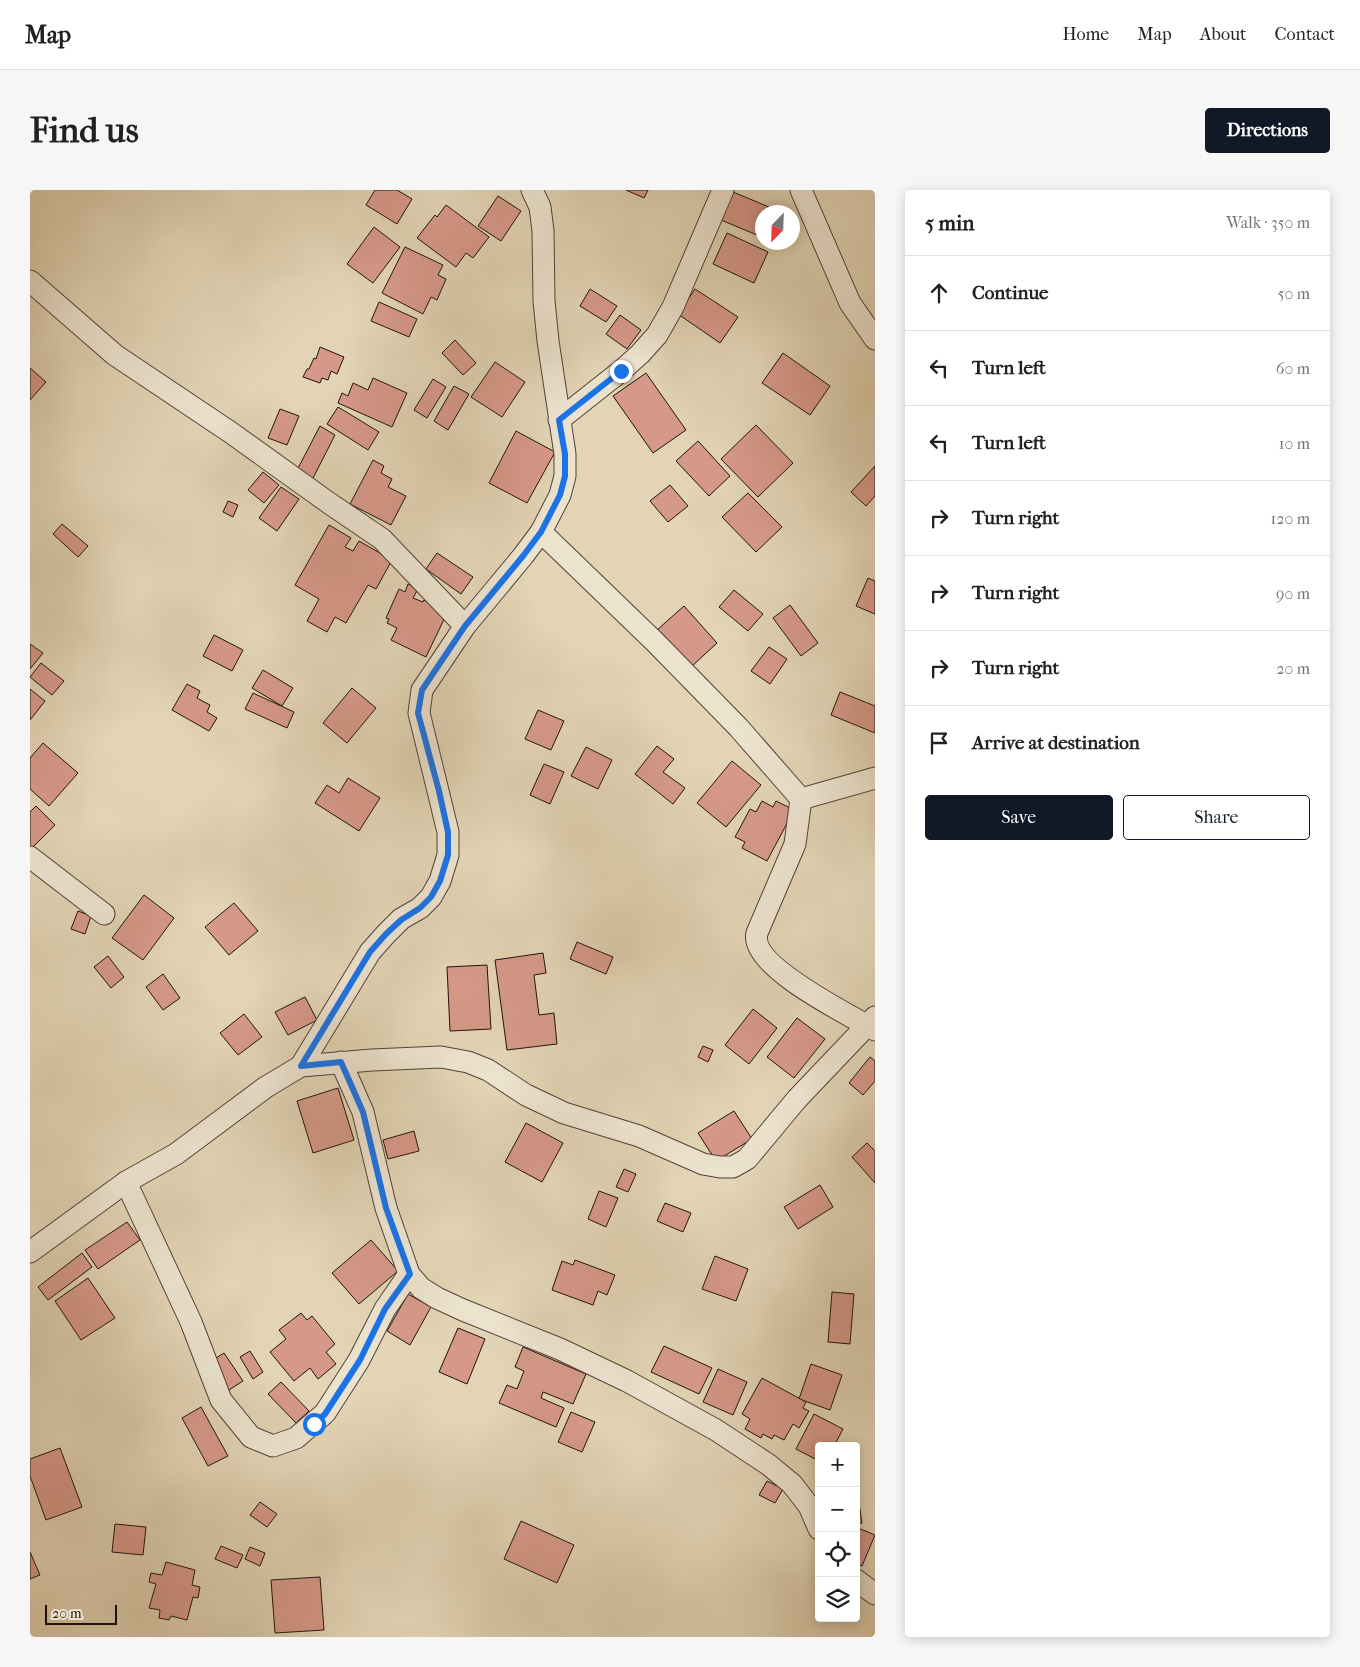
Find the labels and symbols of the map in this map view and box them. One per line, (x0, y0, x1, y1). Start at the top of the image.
north arrow (755, 205, 800, 250)
route end (610, 360, 633, 383)
route start (303, 1413, 326, 1436)
scale bar (45, 1602, 118, 1625)

